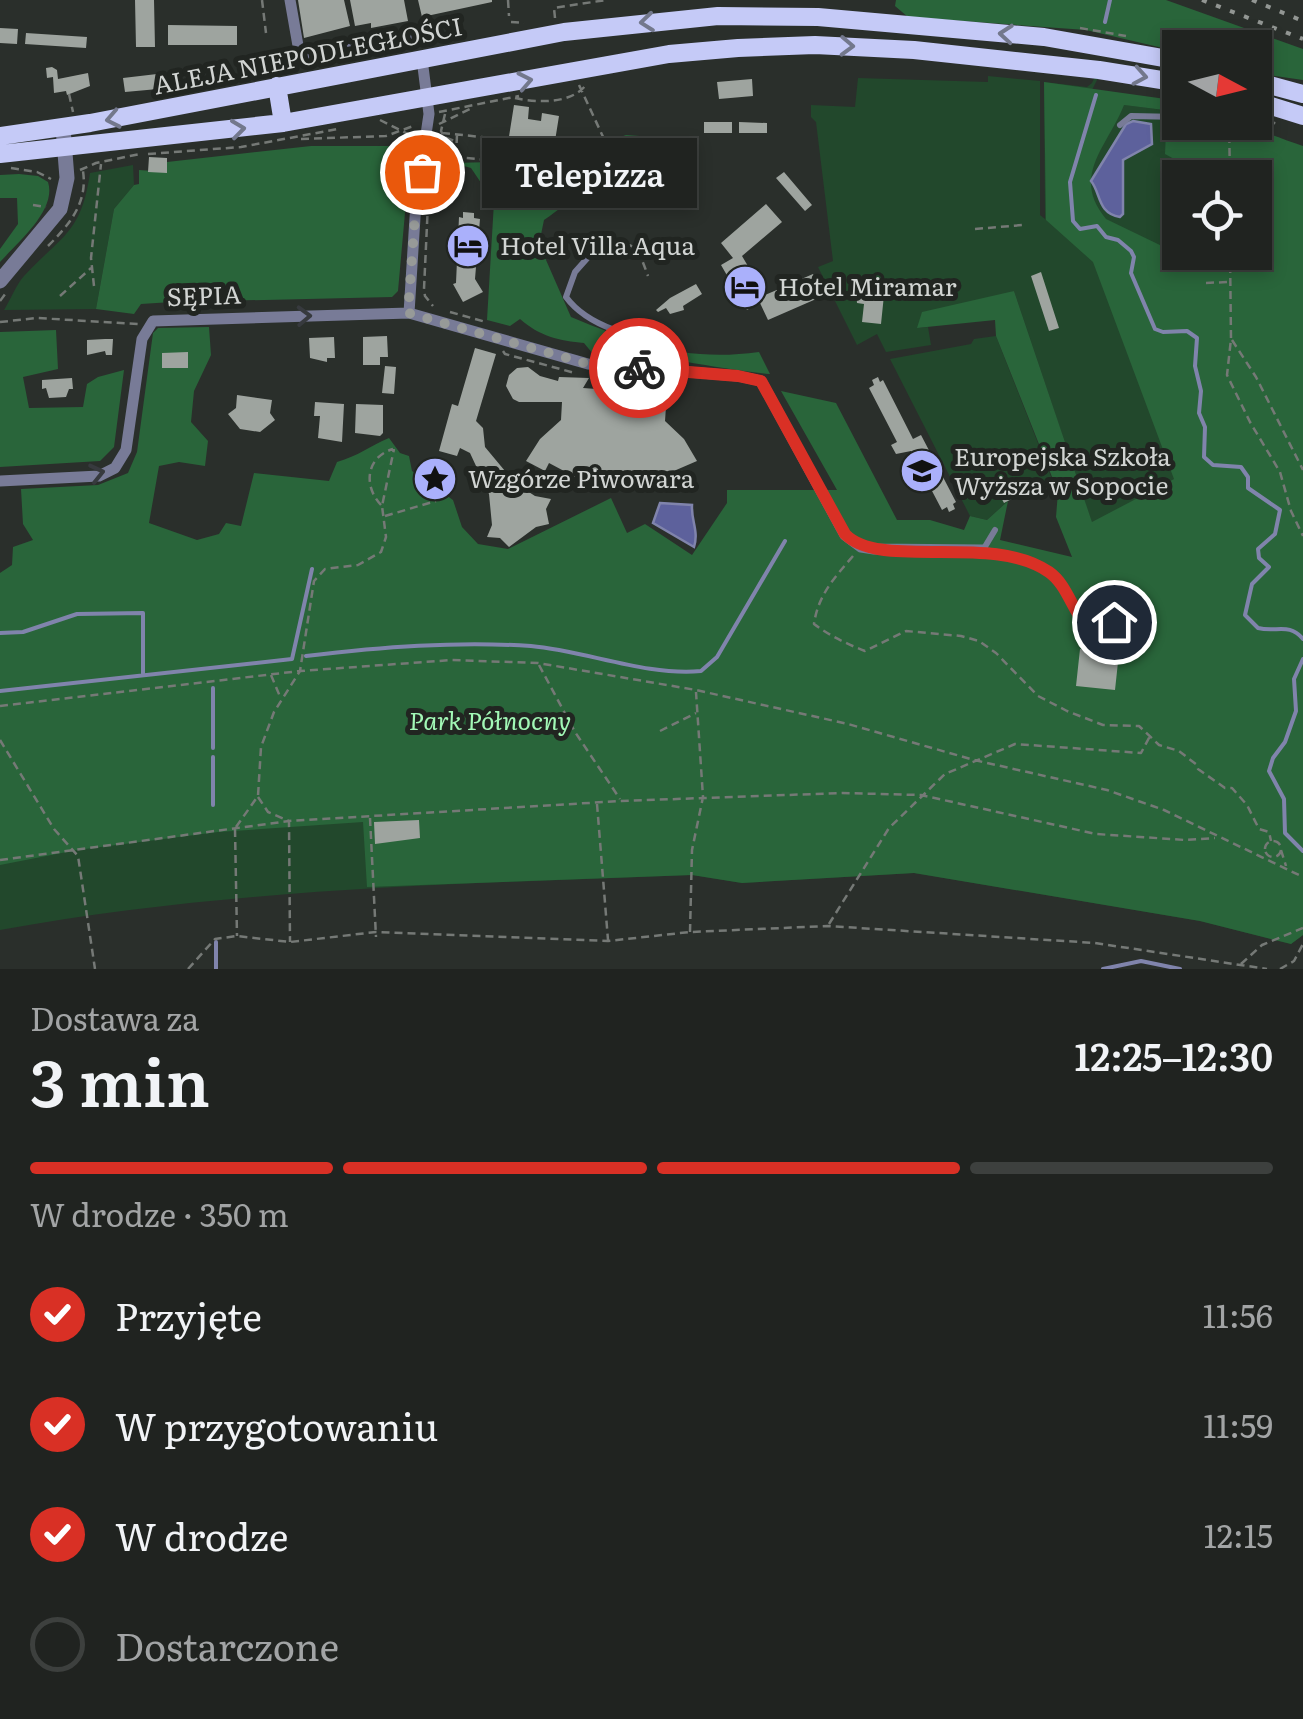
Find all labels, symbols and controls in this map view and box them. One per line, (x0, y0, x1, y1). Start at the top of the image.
street label: ALEJA NIEPODLEGŁOŚCI (150, 6, 465, 103)
one-way arrow (639, 11, 655, 32)
one-way arrow (998, 23, 1014, 45)
north arrow (1162, 30, 1272, 140)
map controls (1162, 30, 1272, 270)
one-way arrow (840, 35, 856, 56)
one-way arrow (1131, 65, 1148, 86)
one-way arrow (516, 71, 533, 92)
one-way arrow (105, 108, 121, 129)
one-way arrow (231, 119, 247, 140)
pin (380, 130, 465, 215)
callout: Telepizza (482, 137, 697, 207)
icon: bag (395, 145, 450, 200)
text: Telepizza (515, 149, 664, 197)
button: locate (1162, 160, 1272, 270)
hotel icon: Hotel Villa Aqua (445, 223, 491, 269)
place label: Hotel Villa Aqua (500, 226, 695, 263)
hotel icon: Hotel Miramar (722, 264, 768, 310)
place label: Hotel Miramar (778, 267, 957, 304)
street label: SĘPIA (166, 275, 242, 314)
one-way arrow (297, 306, 313, 327)
courier (589, 318, 689, 418)
icon: bike (612, 341, 667, 396)
place label: Europejska Szkoła Wyższa w Sopocie (954, 437, 1171, 503)
school or university icon: Europejska Szkoła Wyższa w Sopocie (899, 448, 945, 494)
place icon: Wzgórze Piwowara (412, 456, 458, 502)
place label: Wzgórze Piwowara (468, 459, 695, 496)
one-way arrow (88, 464, 105, 485)
pin (1072, 580, 1157, 665)
icon: home (1087, 595, 1142, 650)
park label: Park Północny (409, 701, 571, 738)
text: Dostawa za (30, 993, 199, 1041)
text: 12:25–12:30 (1075, 1026, 1273, 1083)
text: 3 min (30, 1030, 210, 1127)
text: W drodze · 350 m (30, 1189, 289, 1237)
text: Przyjęte (115, 1286, 262, 1343)
icon: check (30, 1287, 85, 1342)
text: 11:56 (1203, 1290, 1273, 1338)
text: W przygotowaniu (115, 1396, 438, 1453)
icon: check (30, 1397, 85, 1452)
text: 11:59 (1203, 1400, 1273, 1448)
text: W drodze (115, 1506, 288, 1563)
icon: check (30, 1507, 85, 1562)
text: 12:15 (1204, 1510, 1273, 1558)
text: Dostarczone (115, 1616, 339, 1673)

